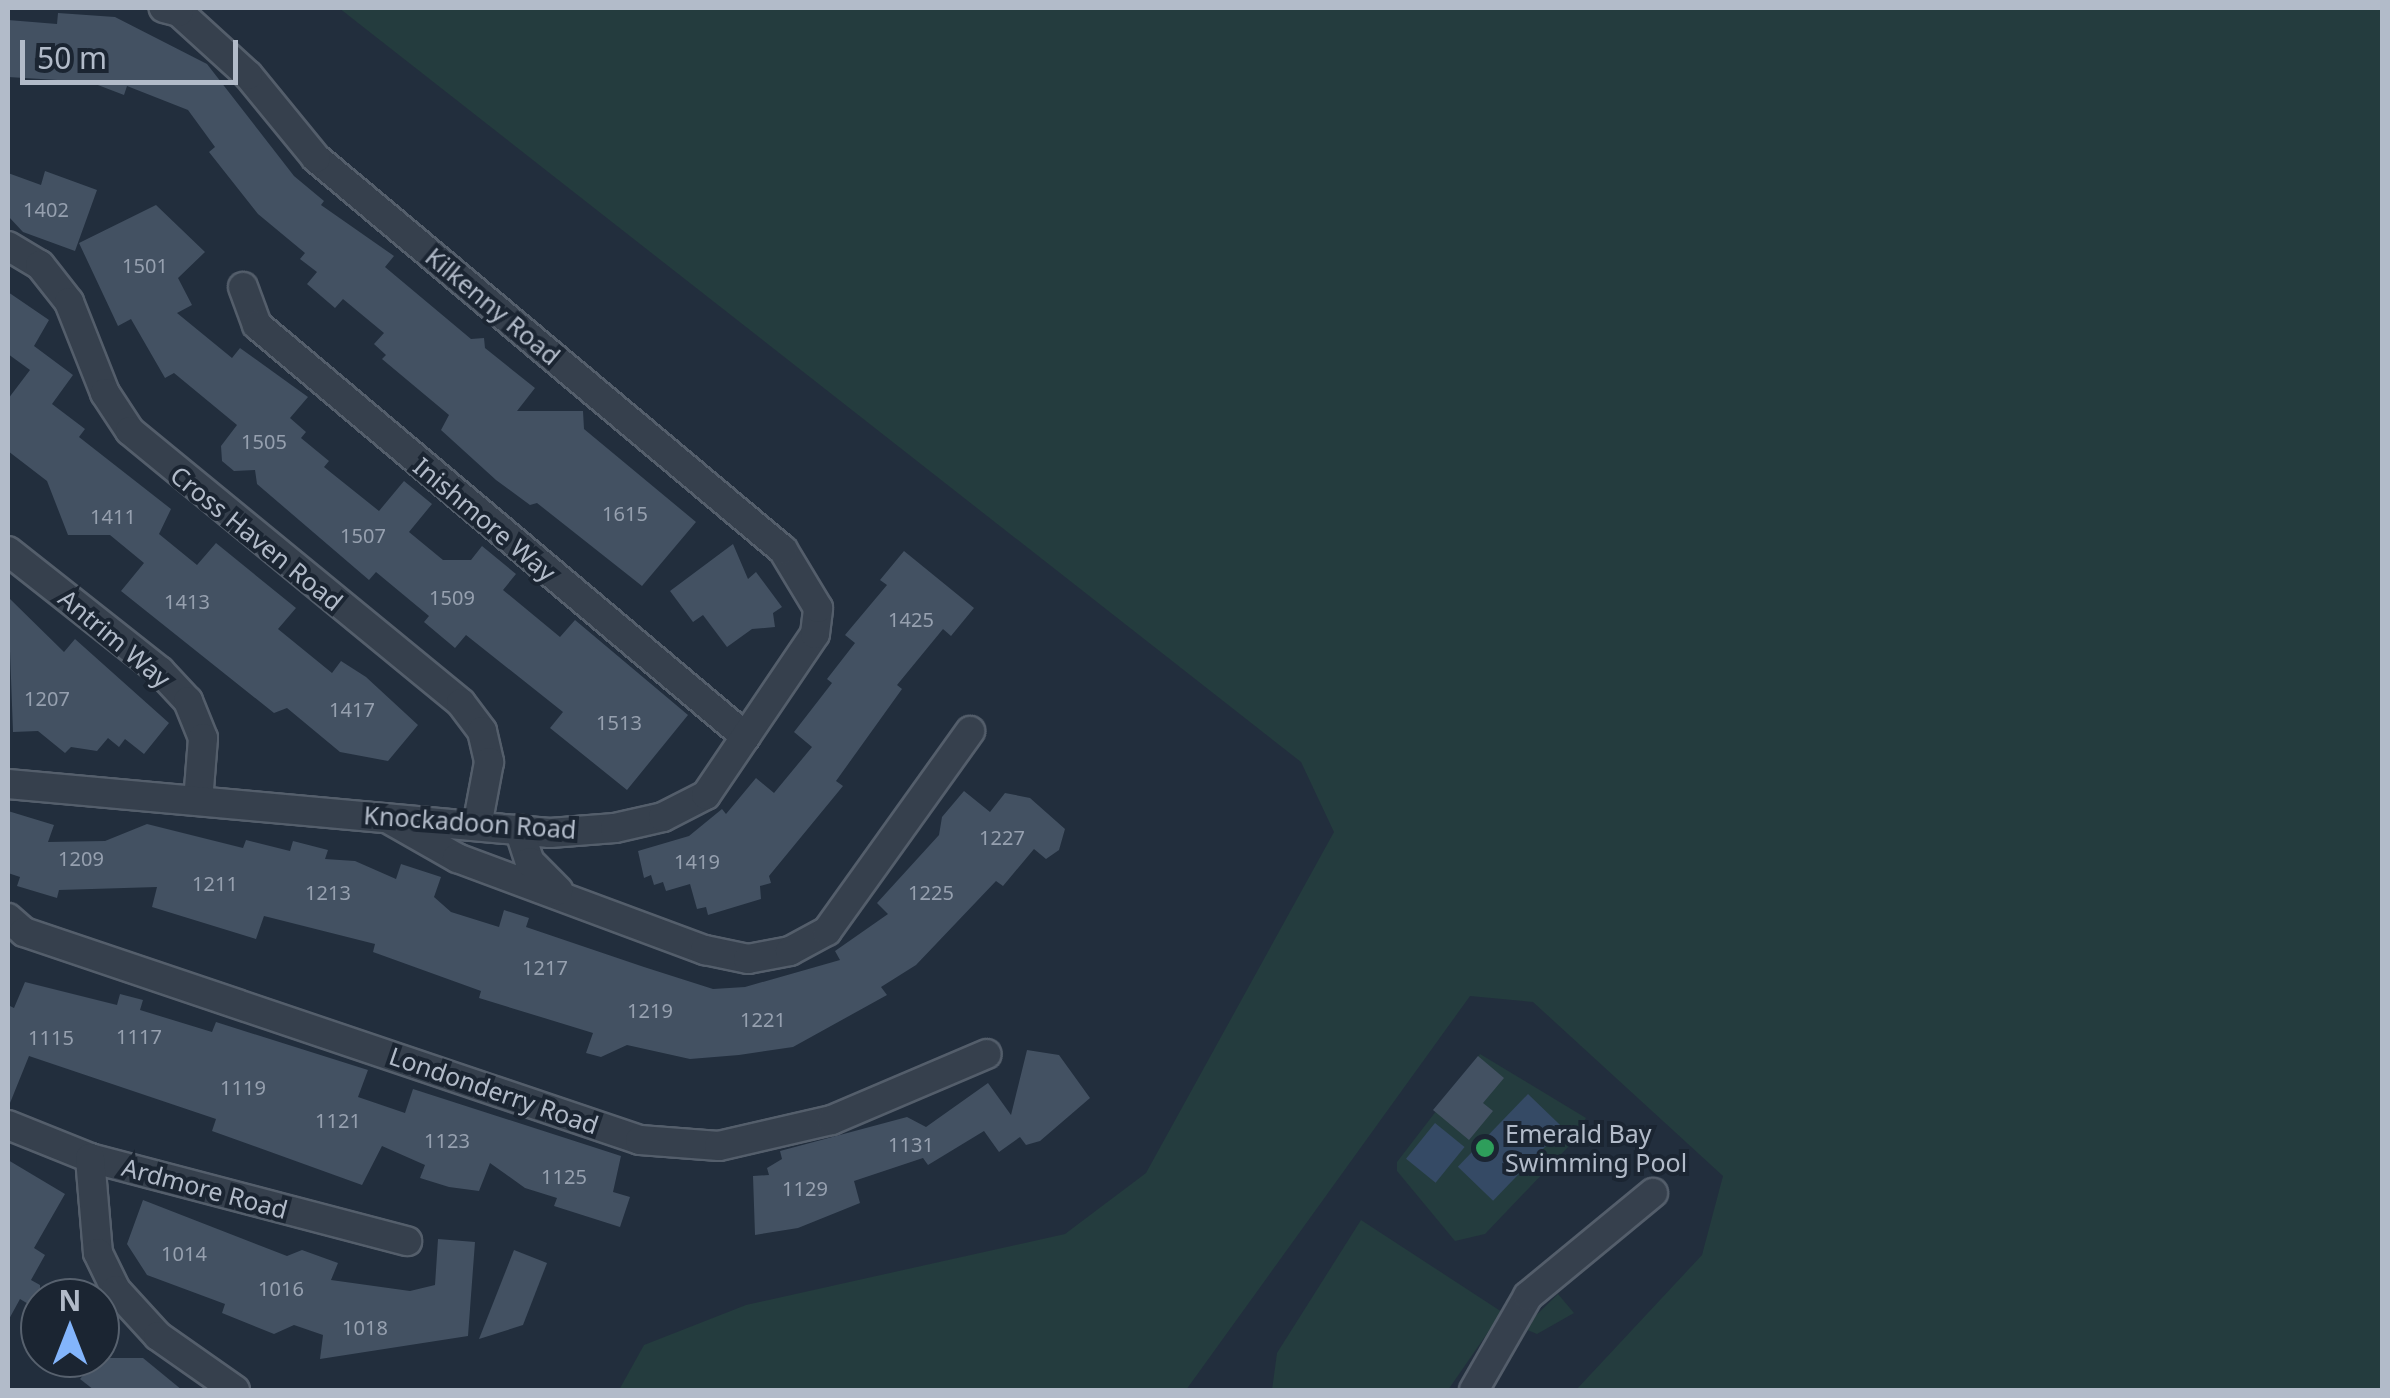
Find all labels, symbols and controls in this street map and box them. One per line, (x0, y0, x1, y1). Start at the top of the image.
scale bar (25, 20, 242, 82)
text: 50 m (37, 37, 107, 78)
house number: 1402 (23, 197, 69, 221)
street label: Kilkenny Road (420, 241, 566, 371)
house number: 1501 (122, 253, 168, 277)
house number: 1505 (241, 429, 287, 453)
street label: Inishmore Way (408, 451, 562, 587)
street label: Cross Haven Road (165, 459, 349, 617)
house number: 1615 (602, 501, 648, 525)
house number: 1411 (90, 504, 136, 528)
house number: 1507 (340, 523, 386, 547)
street label: Antrim Way (53, 583, 177, 693)
house number: 1509 (429, 585, 475, 609)
house number: 1413 (164, 589, 210, 613)
house number: 1425 (888, 607, 934, 631)
house number: 1207 (24, 686, 70, 710)
house number: 1417 (329, 697, 375, 721)
house number: 1513 (596, 710, 642, 734)
street label: Knockadoon Road (363, 800, 577, 844)
house number: 1227 (979, 825, 1025, 849)
house number: 1209 (58, 846, 104, 870)
house number: 1419 (674, 849, 720, 873)
house number: 1211 (192, 871, 238, 895)
house number: 1213 (305, 880, 351, 904)
house number: 1225 (908, 880, 954, 904)
house number: 1217 (522, 955, 568, 979)
house number: 1219 (627, 998, 673, 1022)
house number: 1221 (740, 1007, 786, 1031)
house number: 1117 (116, 1024, 162, 1048)
house number: 1115 (28, 1025, 74, 1049)
street label: Londonderry Road (386, 1040, 602, 1140)
house number: 1119 (220, 1075, 266, 1099)
house number: 1121 (315, 1108, 361, 1132)
place label: Emerald Bay Swimming Pool (1505, 1119, 1687, 1178)
house number: 1123 (424, 1128, 470, 1152)
house number: 1131 (888, 1132, 934, 1156)
marker: Emerald Bay Swimming Pool (1474, 1137, 1496, 1159)
street label: Ardmore Road (119, 1151, 291, 1225)
house number: 1125 (541, 1164, 587, 1188)
house number: 1129 (782, 1176, 828, 1200)
house number: 1014 (161, 1241, 207, 1265)
house number: 1016 (258, 1276, 304, 1300)
north arrow (20, 1278, 120, 1378)
text: N (59, 1281, 81, 1319)
house number: 1018 (342, 1315, 388, 1339)

